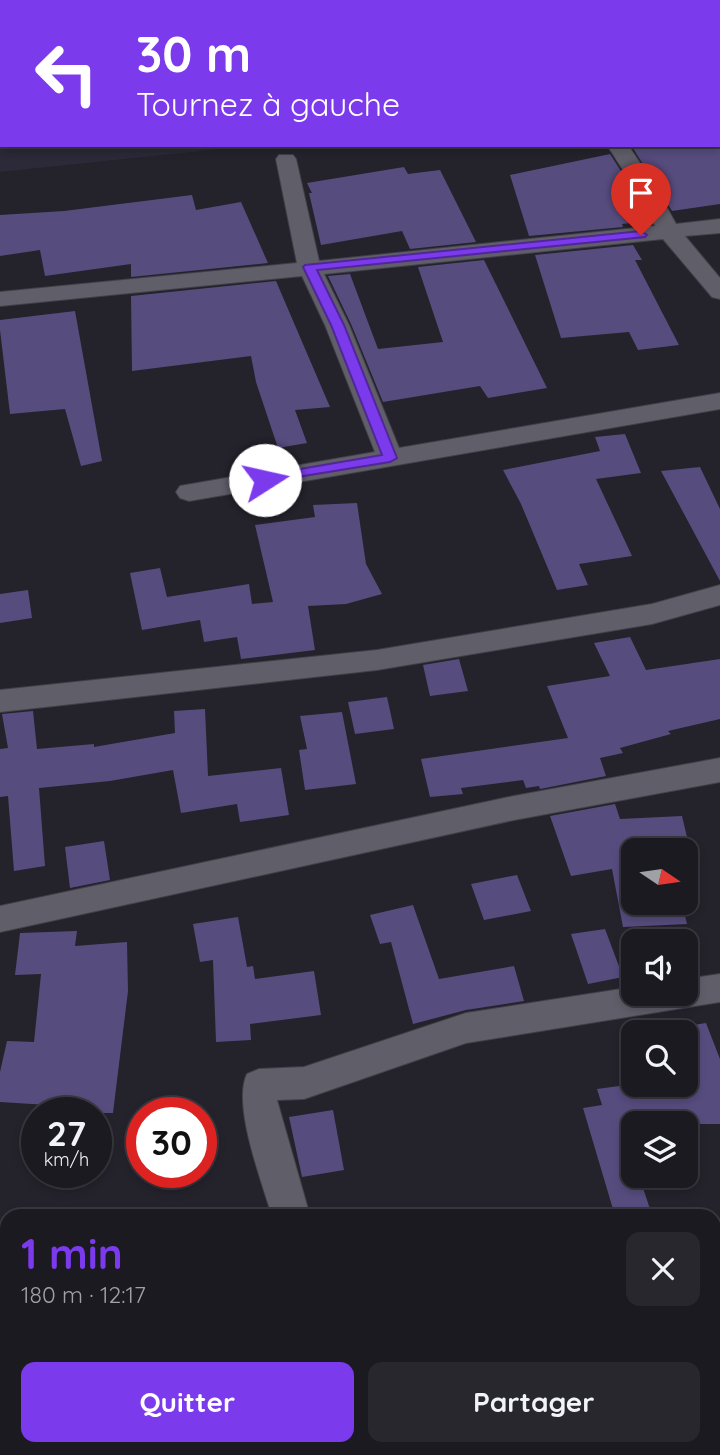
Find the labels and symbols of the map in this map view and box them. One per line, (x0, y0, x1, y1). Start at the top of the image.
pin (611, 163, 671, 235)
position arrow (228, 443, 302, 517)
north arrow (621, 838, 698, 915)
speed limit sign: 30 (126, 1097, 217, 1188)

